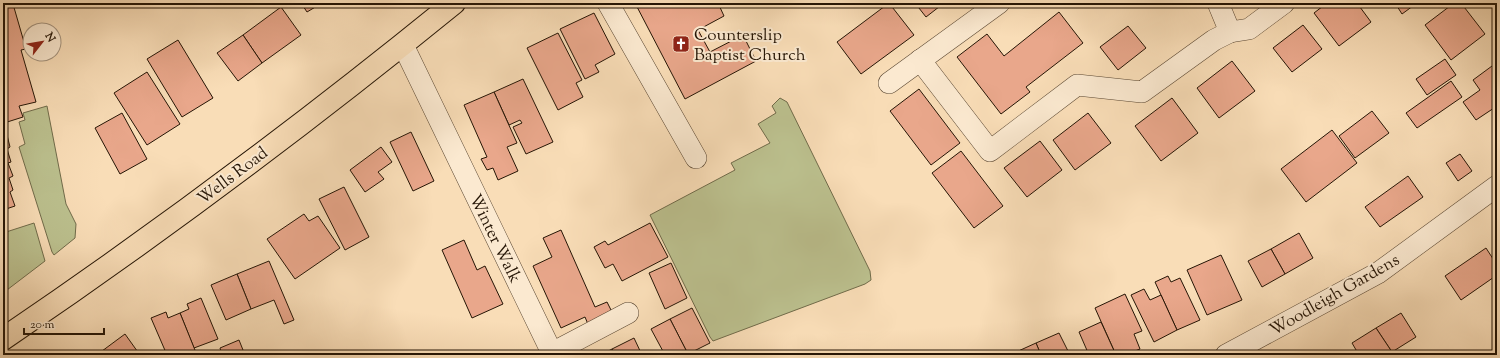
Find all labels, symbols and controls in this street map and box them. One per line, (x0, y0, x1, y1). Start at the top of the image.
north arrow (22, 22, 62, 62)
place label: Counterslip Baptist Church (694, 24, 806, 68)
text: N (40, 29, 59, 45)
church icon: Counterslip Baptist Church (671, 34, 691, 54)
street label: Wells Road (193, 142, 274, 211)
street label: Winter Walk (462, 190, 526, 287)
street label: Woodleigh Gardens (1266, 249, 1405, 343)
scale bar (24, 310, 104, 336)
text: 20 m (30, 316, 55, 334)

